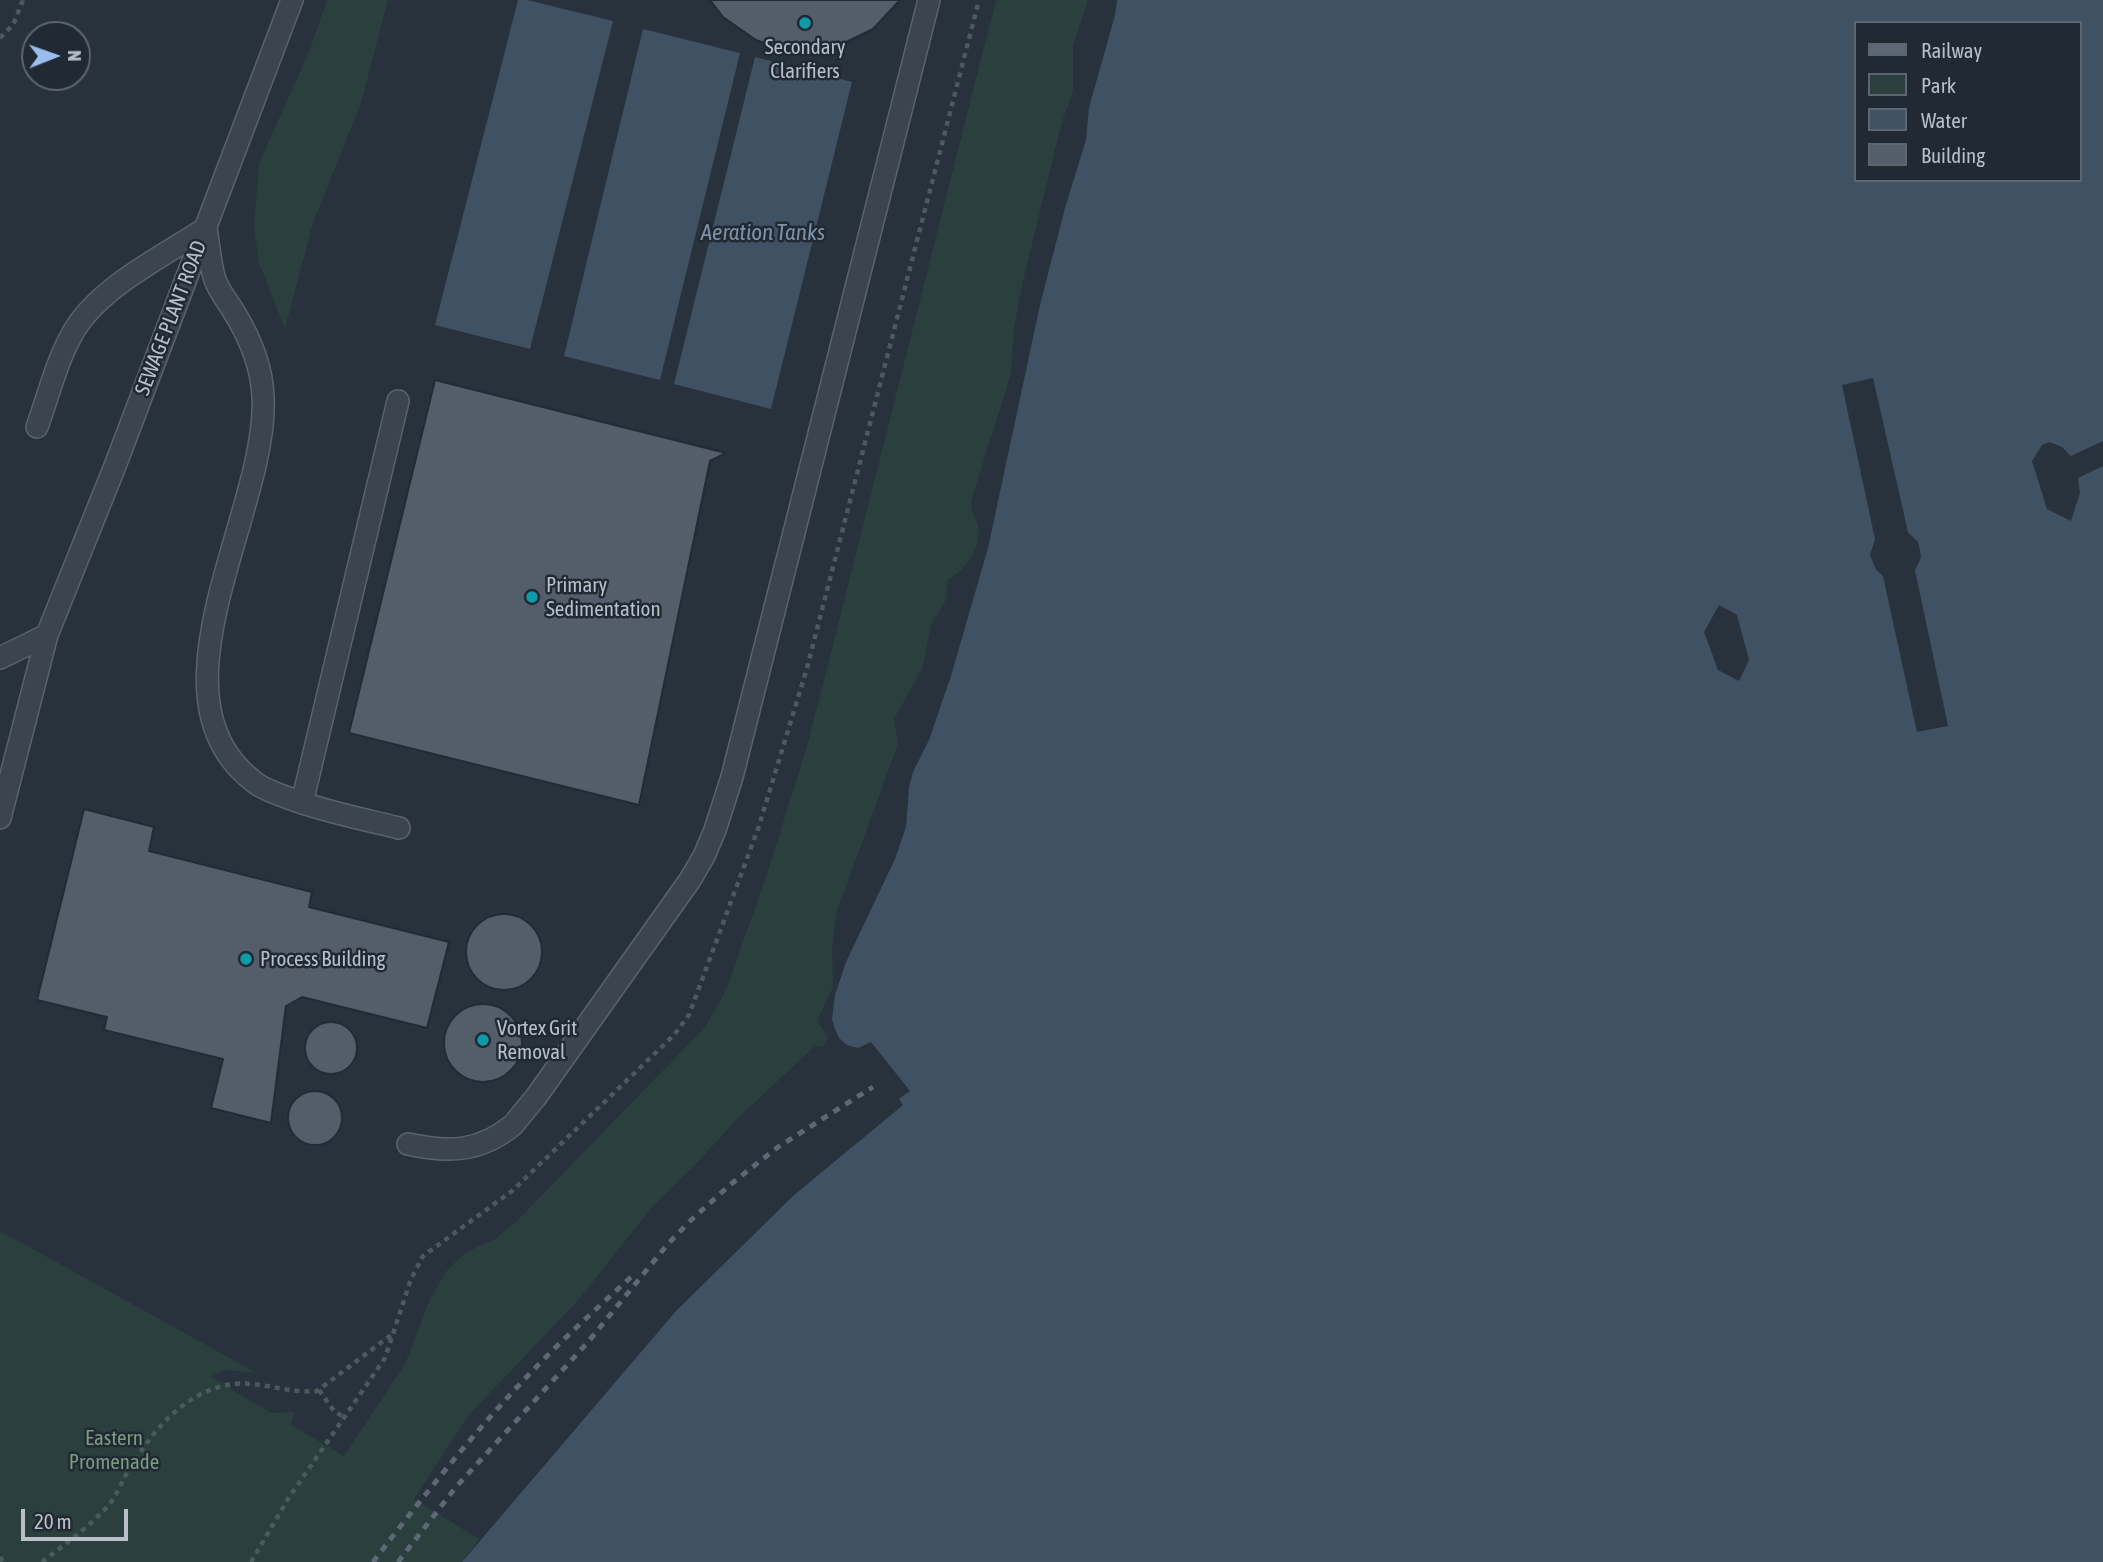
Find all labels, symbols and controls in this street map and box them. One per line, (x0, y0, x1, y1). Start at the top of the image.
marker: Secondary Clarifiers (797, 15, 813, 31)
north arrow (21, 21, 91, 91)
legend (1854, 21, 2082, 182)
place label: Secondary Clarifiers (765, 34, 845, 84)
text: Railway (1921, 38, 1982, 62)
text: N (64, 50, 86, 61)
text: Park (1921, 73, 1956, 97)
text: Water (1921, 108, 1967, 132)
text: Building (1921, 143, 1985, 167)
water label: Aeration Tanks (701, 219, 825, 247)
street label: SEWAGE PLANT ROAD (130, 237, 212, 399)
place label: Primary Sedimentation (546, 572, 661, 622)
marker: Primary Sedimentation (524, 589, 540, 605)
place label: Process Building (260, 946, 386, 972)
marker: Process Building (238, 951, 254, 967)
place label: Vortex Grit Removal (497, 1015, 577, 1065)
marker: Vortex Grit Removal (475, 1032, 491, 1048)
park label: Eastern Promenade (69, 1425, 159, 1475)
scale bar (24, 1496, 131, 1540)
text: 20 m (34, 1509, 72, 1533)

